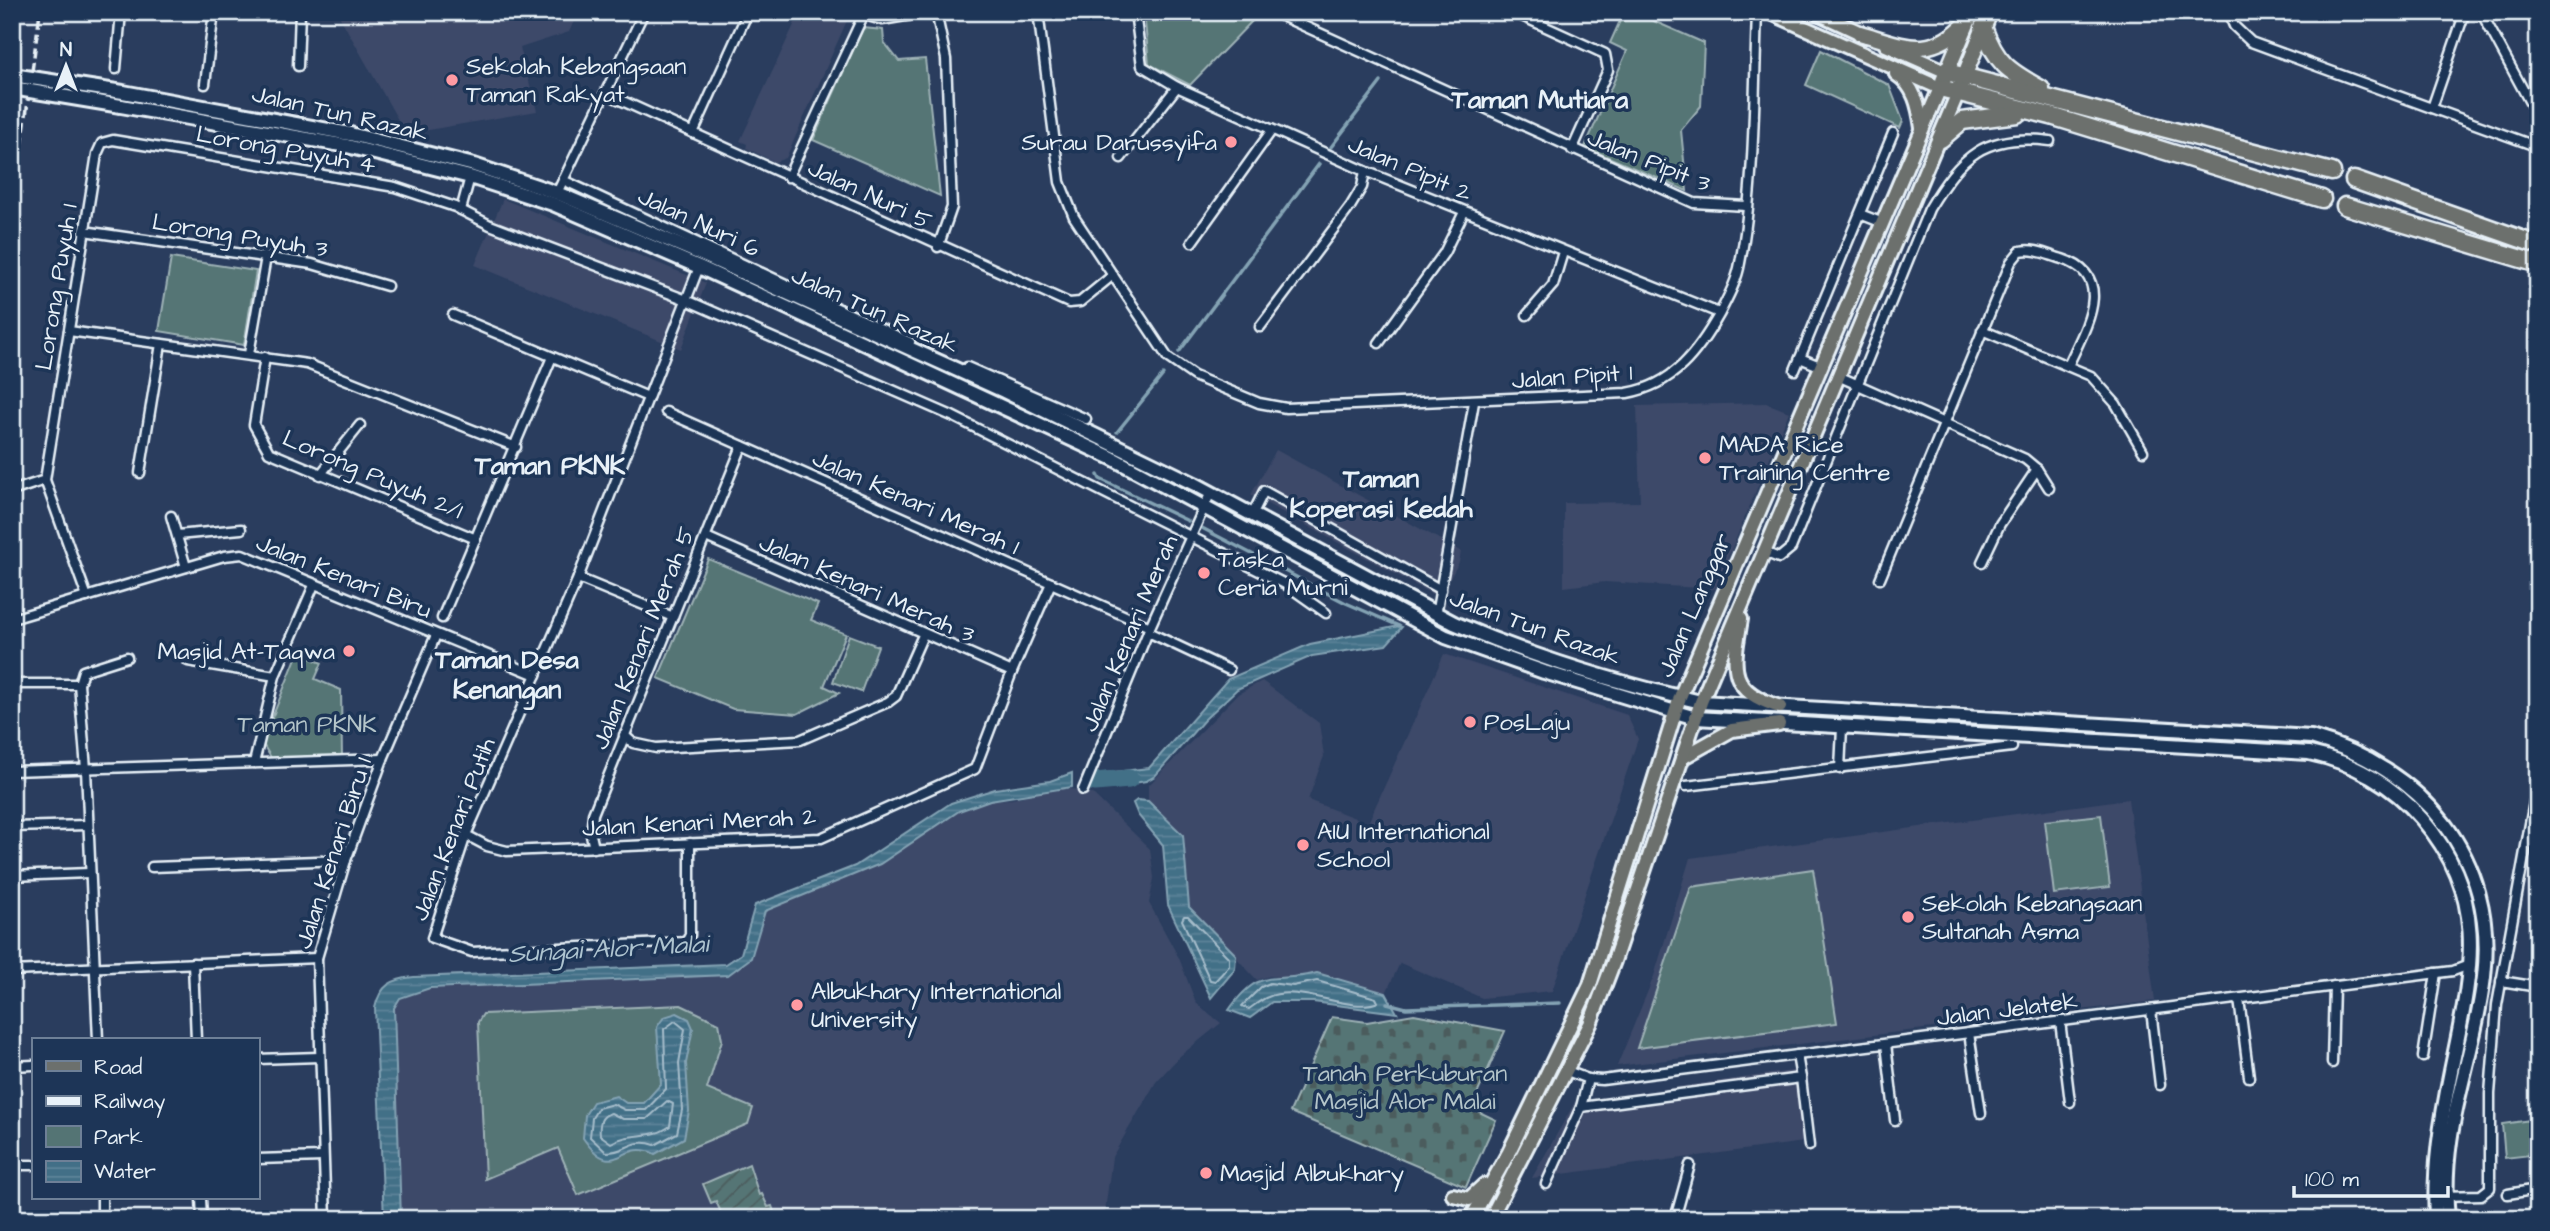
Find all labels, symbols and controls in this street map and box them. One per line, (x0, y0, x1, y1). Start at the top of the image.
north arrow (32, 32, 102, 102)
text: N (60, 37, 72, 64)
place label: Sekolah Kebangsaan Taman Rakyat (466, 50, 686, 113)
marker: Sekolah Kebangsaan Taman Rakyat (444, 72, 460, 88)
street label: Jalan Tun Razak (249, 77, 431, 151)
district label: Taman Mutiara (1451, 82, 1629, 118)
street label: Lorong Puyuh 4 (193, 117, 378, 183)
street label: Jalan Pipit 3 (1582, 121, 1715, 201)
place label: Surau Darussyifa (1022, 126, 1217, 161)
street label: Jalan Pipit 2 (1342, 128, 1477, 210)
marker: Surau Darussyifa (1223, 134, 1239, 150)
street label: Jalan Nuri 5 (802, 151, 937, 238)
street label: Jalan Nuri 6 (632, 180, 765, 266)
street label: Lorong Puyuh 1 (27, 201, 88, 373)
street label: Lorong Puyuh 3 (149, 205, 330, 268)
street label: Jalan Tun Razak (786, 259, 964, 363)
street label: Jalan Pipit 1 (1511, 356, 1634, 398)
street label: Lorong Puyuh 2/1 (277, 422, 468, 529)
place label: MADA Rice Training Centre (1719, 428, 1891, 491)
street label: Jalan Kenari Merah 1 (807, 442, 1025, 564)
district label: Taman PKNK (474, 448, 626, 484)
marker: MADA Rice Training Centre (1697, 450, 1713, 466)
district label: Taman Koperasi Kedah (1289, 461, 1474, 527)
street label: Jalan Kenari Merah 5 (584, 522, 704, 755)
street label: Jalan Kenari Biru (251, 526, 437, 628)
street label: Jalan Kenari Merah 3 (753, 526, 980, 652)
street label: Jalan Langgar (1649, 528, 1741, 683)
street label: Jalan Kenari Merah (1073, 530, 1187, 737)
place label: Taska Ceria Murni (1218, 543, 1348, 605)
marker: Taska Ceria Murni (1196, 565, 1212, 581)
street label: Jalan Tun Razak (1445, 581, 1625, 675)
place label: Masjid At-Taqwa (157, 635, 335, 669)
district label: Taman Desa Kenangan (434, 642, 580, 711)
marker: Masjid At-Taqwa (341, 643, 357, 659)
place label: PosLaju (1484, 706, 1570, 740)
park label: Taman PKNK (237, 708, 377, 742)
marker: PosLaju (1462, 714, 1478, 730)
street label: Jalan Kenari Putih (403, 733, 505, 926)
street label: Jalan Kenari Biru 1 (287, 753, 381, 953)
street label: Jalan Kenari Merah 2 (581, 800, 817, 846)
place label: AIU International School (1317, 815, 1490, 877)
marker: AIU International School (1295, 837, 1311, 853)
place label: Sekolah Kebangsaan Sultanah Asma (1922, 887, 2142, 949)
marker: Sekolah Kebangsaan Sultanah Asma (1900, 909, 1916, 925)
water label: Sungai Alor Malai (507, 926, 712, 973)
place label: Albukhary International University (811, 975, 1061, 1038)
street label: Jalan Jelatek (1935, 984, 2080, 1035)
marker: Albukhary International University (789, 997, 805, 1013)
legend (32, 1038, 259, 1200)
text: Road (94, 1053, 142, 1082)
park label: Tanah Perkuburan Masjid Alor Malai (1303, 1057, 1507, 1119)
text: Railway (94, 1087, 166, 1118)
text: Park (94, 1123, 143, 1152)
scale bar (2294, 1154, 2448, 1198)
text: Water (94, 1157, 156, 1186)
place label: Masjid Albukhary (1220, 1157, 1404, 1192)
marker: Masjid Albukhary (1198, 1165, 1214, 1181)
text: 100 m (2305, 1165, 2360, 1194)

